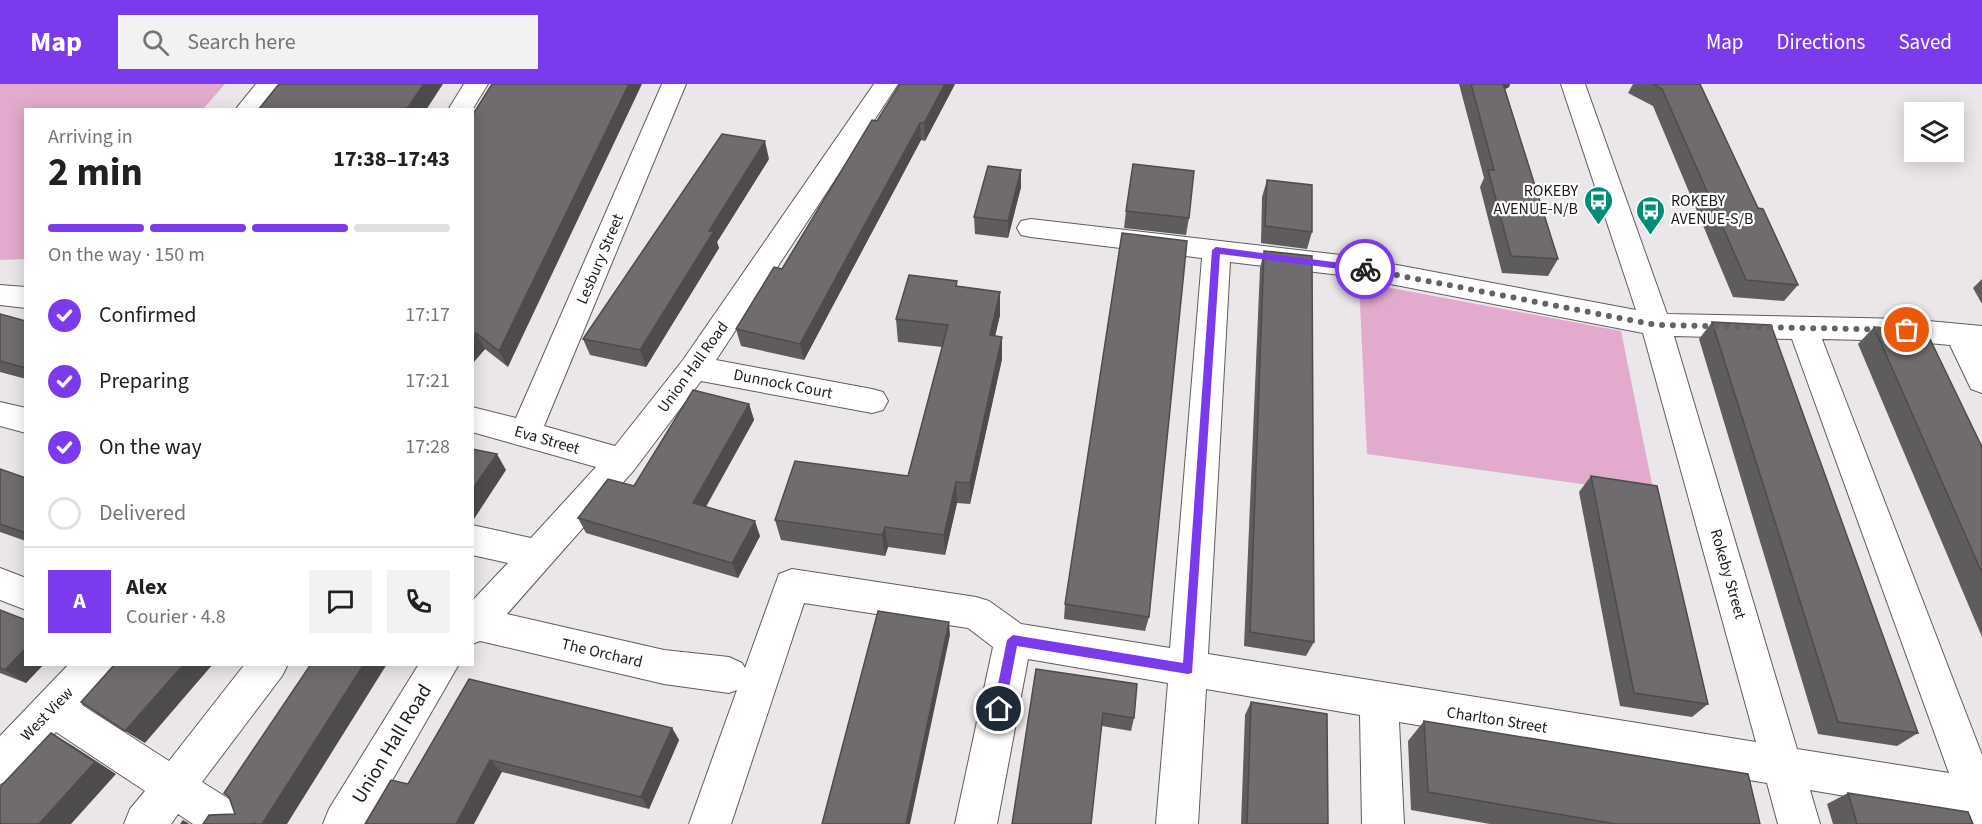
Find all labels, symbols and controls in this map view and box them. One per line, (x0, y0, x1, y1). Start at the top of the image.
search box (118, 15, 538, 69)
text: Map (30, 22, 82, 62)
icon: search (139, 26, 172, 59)
text: Search here (187, 26, 296, 58)
text: Map (1706, 27, 1744, 57)
text: Directions (1777, 27, 1865, 57)
text: Saved (1898, 27, 1952, 57)
map controls (1904, 102, 1964, 162)
button: layers (1904, 102, 1964, 162)
text: Arriving in (48, 123, 133, 151)
text: 17:38–17:43 (333, 143, 450, 175)
text: 2 min (48, 145, 143, 201)
place label: ROKEBY AVENUE-N/B (1493, 180, 1578, 220)
bus stop icon: ROKEBY AVENUE-N/B (1583, 184, 1615, 226)
place label: ROKEBY AVENUE-S/B (1671, 190, 1754, 230)
bus stop icon: ROKEBY AVENUE-S/B (1634, 194, 1666, 236)
street label: Lesbury Street (571, 210, 629, 308)
courier (1335, 239, 1395, 299)
text: On the way · 150 m (48, 241, 205, 269)
icon: bike (1349, 253, 1382, 286)
icon: check (48, 299, 81, 332)
text: Confirmed (99, 299, 196, 331)
text: 17:17 (405, 301, 450, 329)
pin (1881, 304, 1932, 355)
icon: bag (1890, 313, 1923, 346)
street label: Union Hall Road (652, 317, 734, 417)
street label: Dunnock Court (732, 364, 835, 405)
icon: check (48, 365, 81, 398)
text: Preparing (99, 365, 189, 397)
text: 17:21 (405, 367, 450, 395)
street label: Eva Street (512, 420, 583, 460)
icon: check (48, 431, 81, 464)
text: On the way (99, 431, 202, 463)
text: 17:28 (405, 433, 450, 461)
text: Delivered (99, 497, 186, 529)
street label: Rokeby Street (1705, 526, 1752, 622)
button: chat (309, 570, 372, 633)
button: phone (387, 570, 450, 633)
text: Alex (126, 571, 167, 603)
text: A (73, 585, 86, 617)
text: Courier · 4.8 (126, 603, 226, 631)
street label: The Orchard (559, 633, 645, 673)
street label: Union Hall Road (345, 679, 439, 809)
street label: West View (16, 682, 79, 746)
pin (973, 683, 1024, 734)
icon: home (982, 692, 1015, 725)
street label: Charlton Street (1445, 701, 1549, 739)

